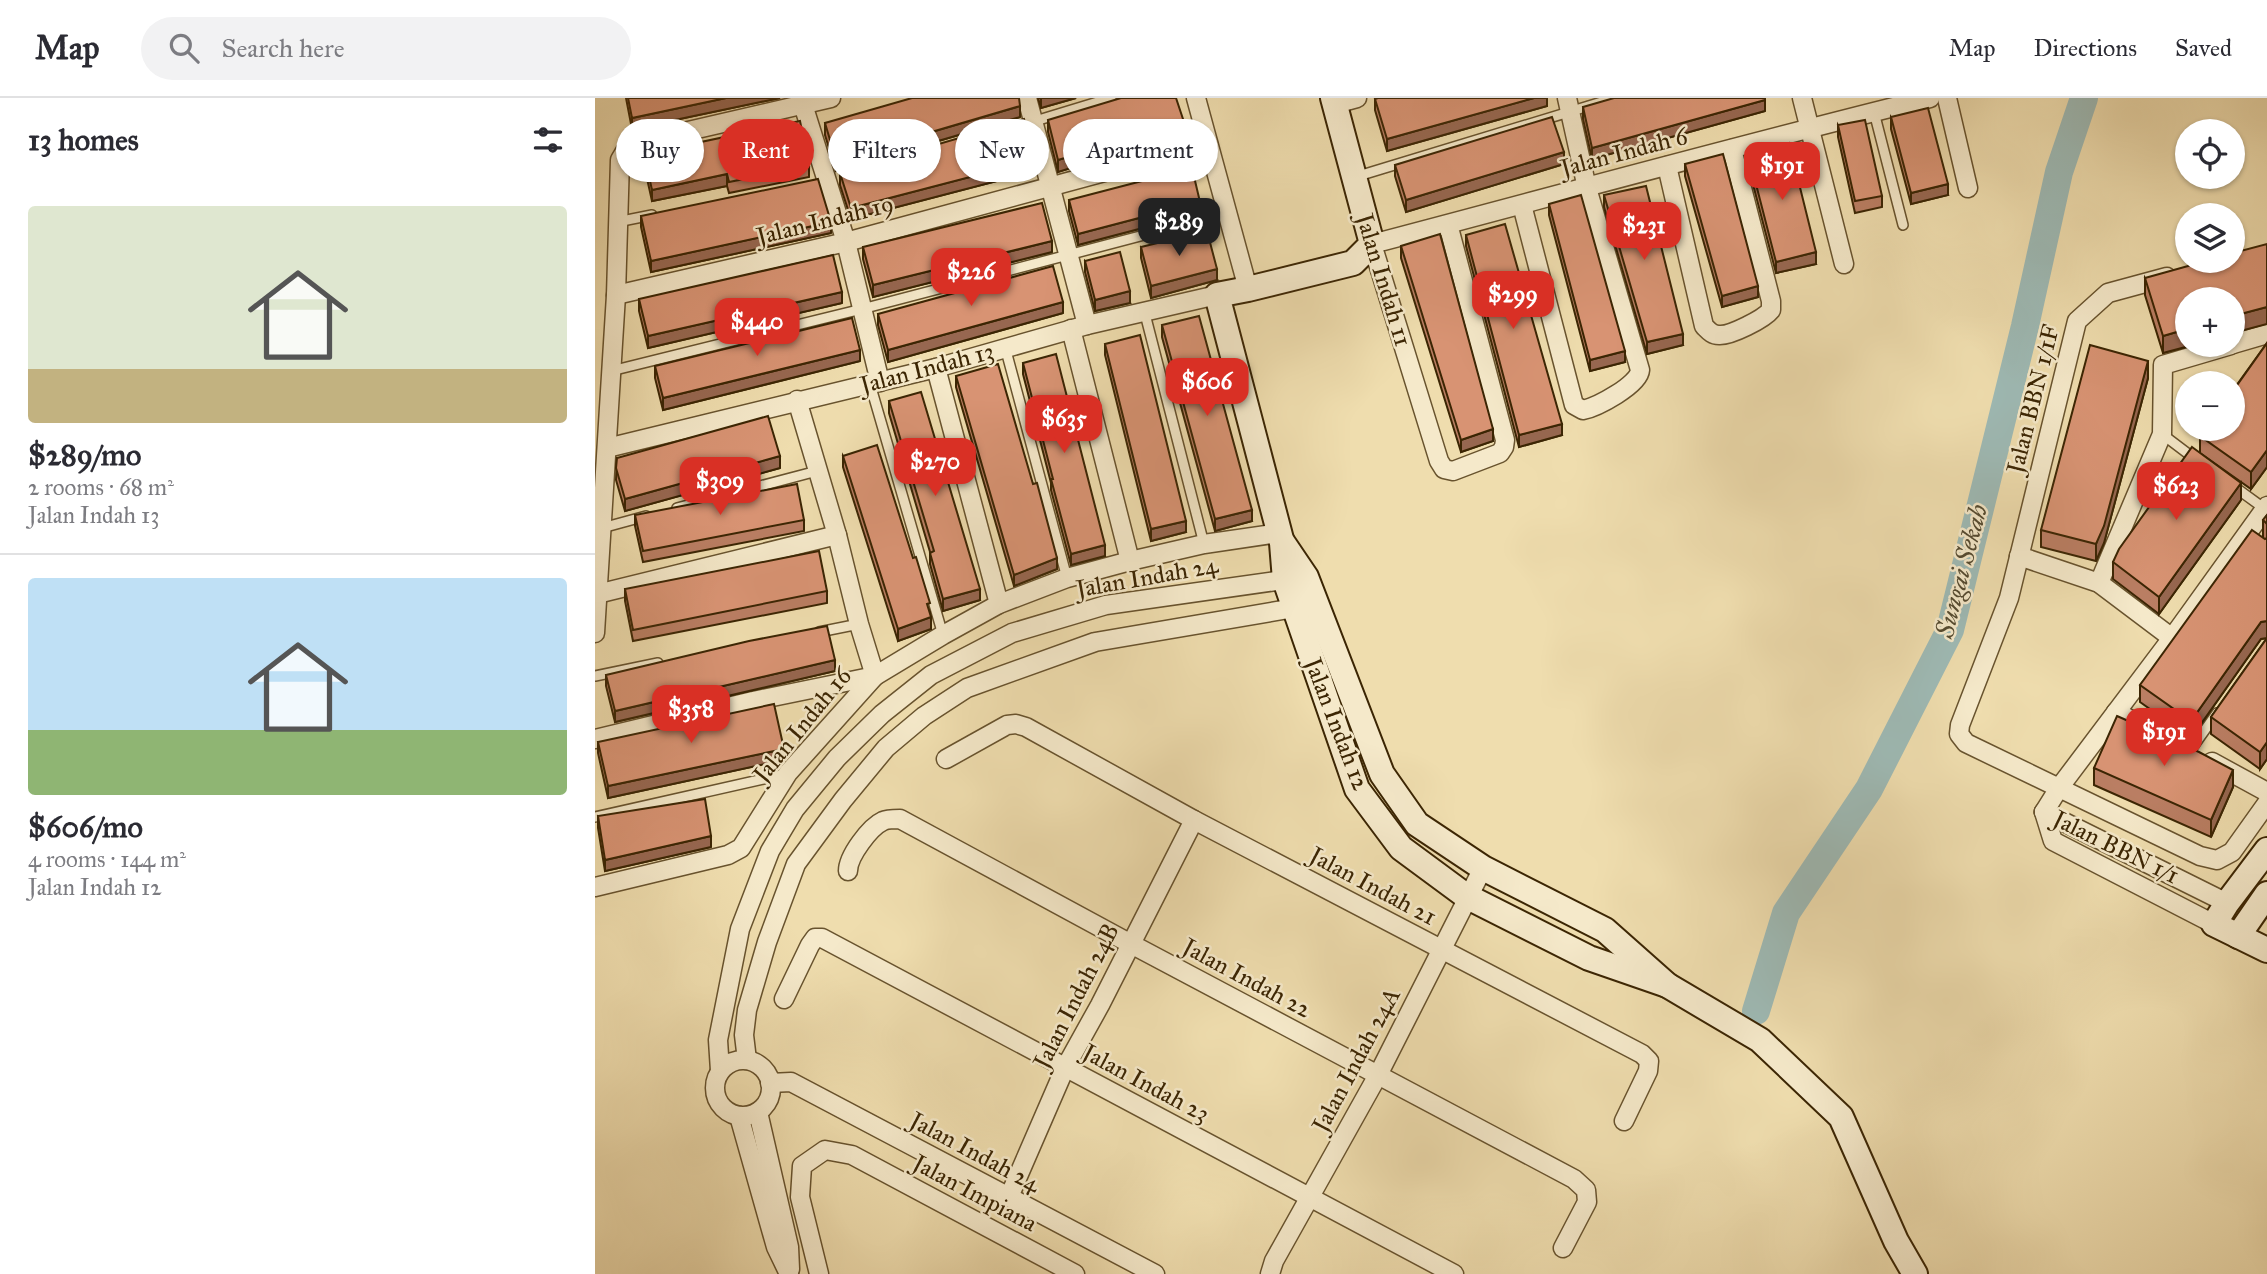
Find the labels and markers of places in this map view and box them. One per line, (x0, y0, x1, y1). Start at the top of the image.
pin: $191 (1741, 142, 1823, 202)
pin: $289 (1138, 198, 1220, 258)
pin: $231 (1603, 202, 1685, 262)
pin: $226 (930, 248, 1012, 308)
pin: $299 (1472, 272, 1554, 331)
pin: $440 (716, 299, 798, 358)
pin: $606 (1166, 358, 1248, 418)
pin: $635 (1023, 396, 1105, 455)
pin: $270 (894, 438, 976, 498)
pin: $309 (679, 458, 761, 517)
pin: $623 (2135, 462, 2217, 522)
pin: $358 (650, 686, 732, 745)
pin: $191 (2123, 708, 2205, 768)

